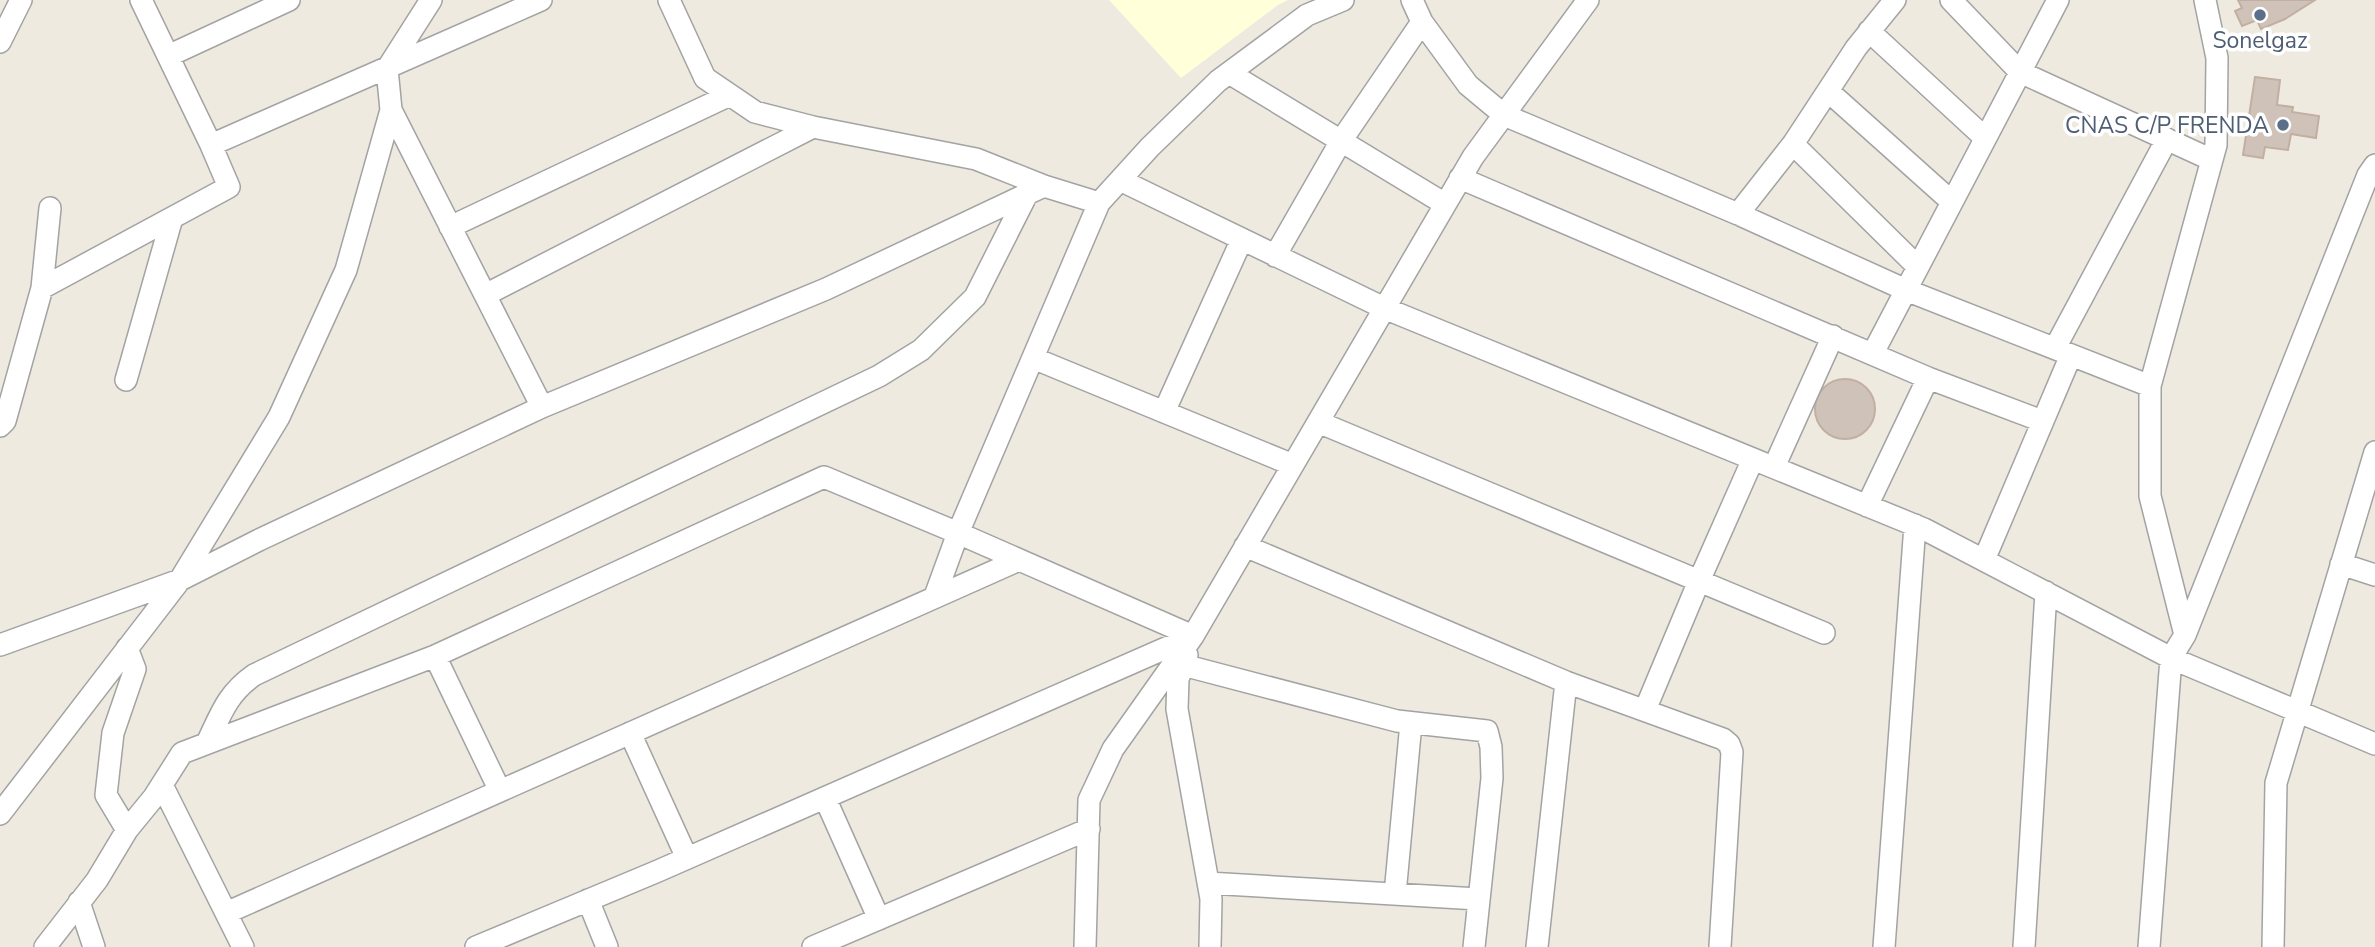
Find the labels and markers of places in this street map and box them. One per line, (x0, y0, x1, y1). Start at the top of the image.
marker: Sonelgaz (2252, 7, 2268, 23)
place label: Sonelgaz (2212, 25, 2308, 56)
place label: CNAS C/P FRENDA (2065, 110, 2269, 141)
marker: CNAS C/P FRENDA (2275, 117, 2291, 133)

